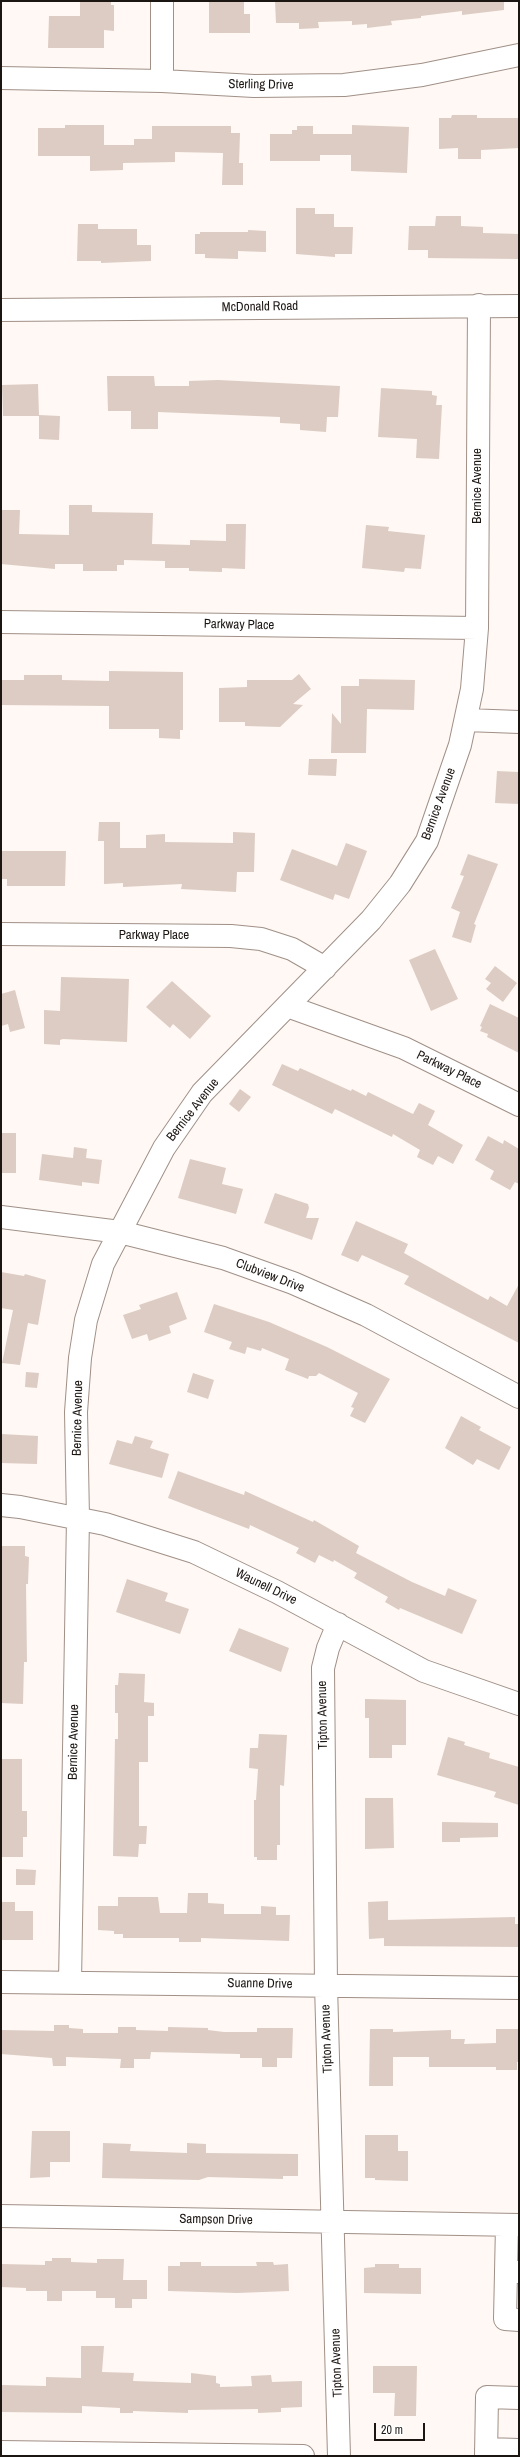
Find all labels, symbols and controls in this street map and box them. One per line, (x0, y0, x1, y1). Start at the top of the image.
street label: Sterling Drive (228, 77, 294, 93)
street label: McDonald Road (222, 299, 298, 315)
street label: Bernice Avenue (470, 448, 486, 524)
street label: Parkway Place (204, 617, 274, 633)
street label: Bernice Avenue (419, 766, 459, 842)
street label: Parkway Place (119, 928, 189, 944)
street label: Parkway Place (414, 1048, 484, 1092)
street label: Bernice Avenue (164, 1075, 222, 1145)
street label: Clubview Drive (233, 1256, 307, 1296)
street label: Bernice Avenue (70, 1380, 86, 1456)
street label: Waunell Drive (233, 1565, 299, 1609)
street label: Tipton Avenue (315, 1680, 331, 1750)
street label: Bernice Avenue (66, 1704, 82, 1780)
street label: Suanne Drive (227, 1976, 293, 1992)
street label: Tipton Avenue (318, 2004, 336, 2074)
street label: Sampson Drive (179, 2212, 253, 2228)
street label: Tipton Avenue (328, 2328, 346, 2398)
scale bar (376, 2415, 427, 2441)
text: 20 m (381, 2422, 403, 2438)

